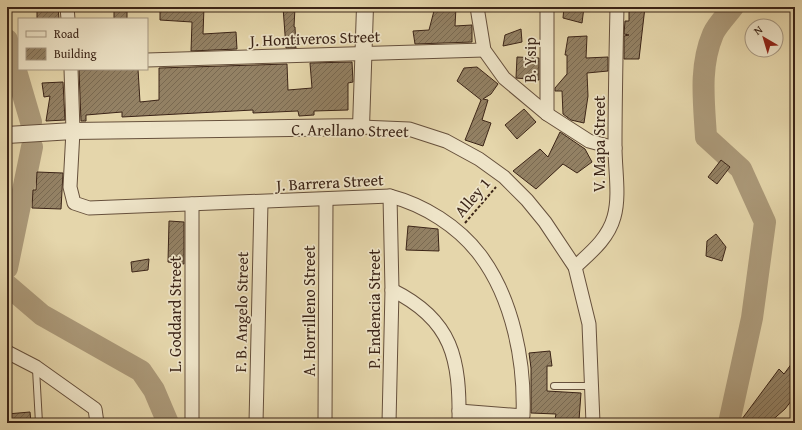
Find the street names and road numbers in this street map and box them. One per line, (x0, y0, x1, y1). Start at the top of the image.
street label: J. Hontiveros Street (247, 24, 381, 52)
street label: B. Ysip (518, 37, 542, 83)
street label: V. Mapa Street (587, 95, 611, 192)
street label: C. Arellano Street (291, 117, 409, 143)
street label: J. Barrera Street (274, 167, 385, 197)
street label: Alley 1 (448, 172, 496, 222)
street label: A. Horrilleno Street (297, 245, 321, 377)
street label: P. Endencia Street (362, 249, 386, 369)
street label: F. B. Angelo Street (228, 251, 254, 373)
street label: L. Goddard Street (163, 255, 187, 372)

